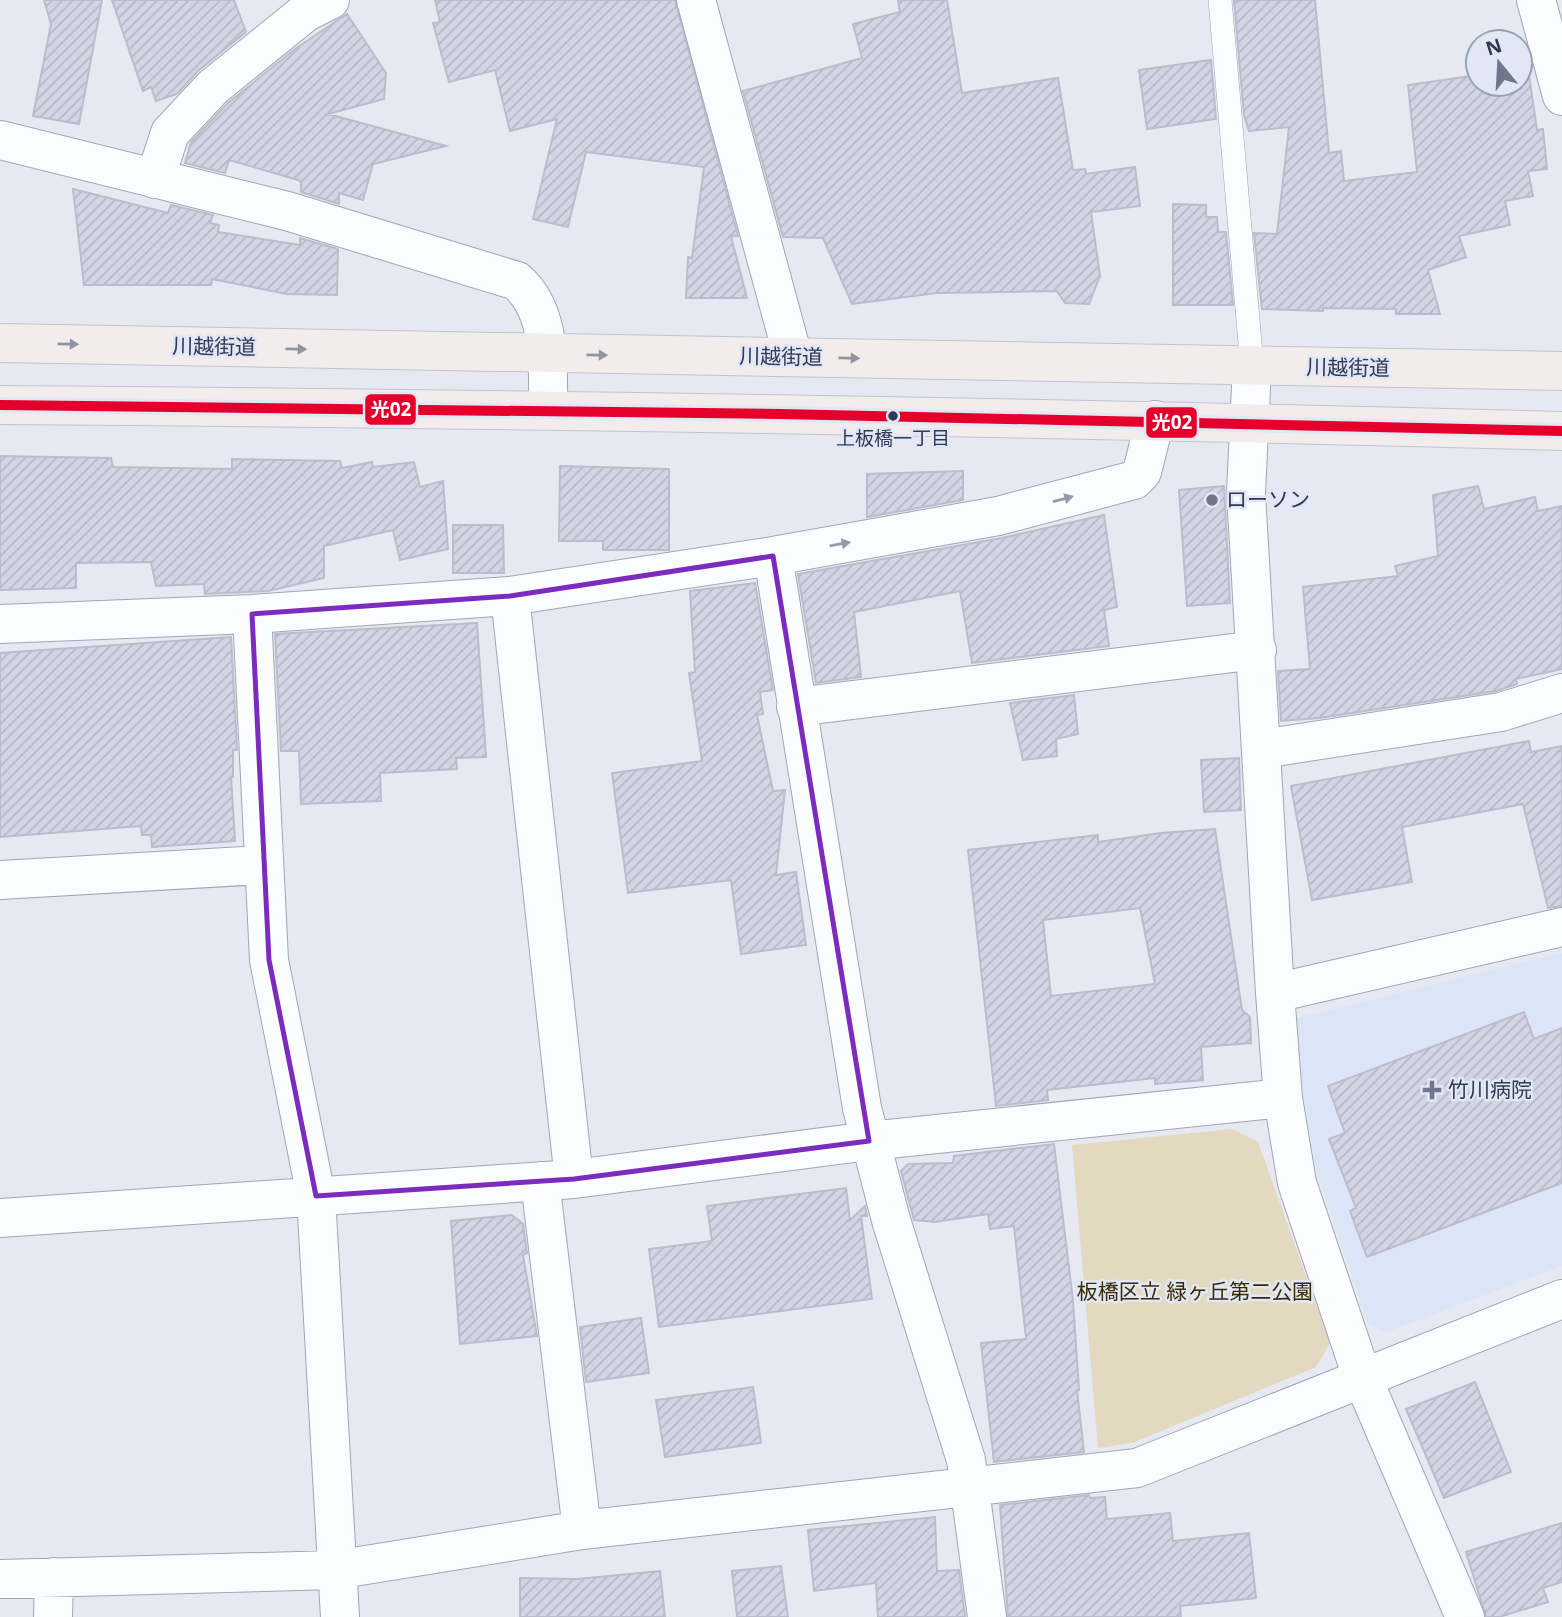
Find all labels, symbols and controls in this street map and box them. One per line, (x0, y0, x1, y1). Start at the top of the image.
north arrow (1464, 28, 1534, 98)
text: N (1482, 32, 1505, 62)
street label: 川越街道 (172, 331, 256, 361)
one-way arrow (57, 338, 79, 350)
street label: 川越街道 (739, 341, 823, 371)
one-way arrow (285, 343, 307, 354)
one-way arrow (586, 349, 608, 361)
one-way arrow (838, 352, 860, 364)
street label: 川越街道 (1306, 352, 1390, 382)
line badge: 光02 (364, 393, 417, 426)
text: 光02 (371, 396, 411, 422)
line badge: 光02 (1145, 406, 1198, 439)
marker: 上板橋一丁目 (886, 409, 900, 423)
text: 光02 (1152, 409, 1192, 435)
place label: 上板橋一丁目 (836, 425, 950, 451)
place label: ローソン (1226, 485, 1310, 513)
marker: ローソン (1204, 492, 1220, 508)
one-way arrow (1052, 493, 1074, 504)
one-way arrow (829, 538, 851, 549)
place label: 竹川病院 (1448, 1075, 1532, 1103)
marker: 竹川病院 (1422, 1080, 1442, 1100)
park label: 板橋区立 緑ヶ丘第二公園 (1077, 1277, 1313, 1305)

